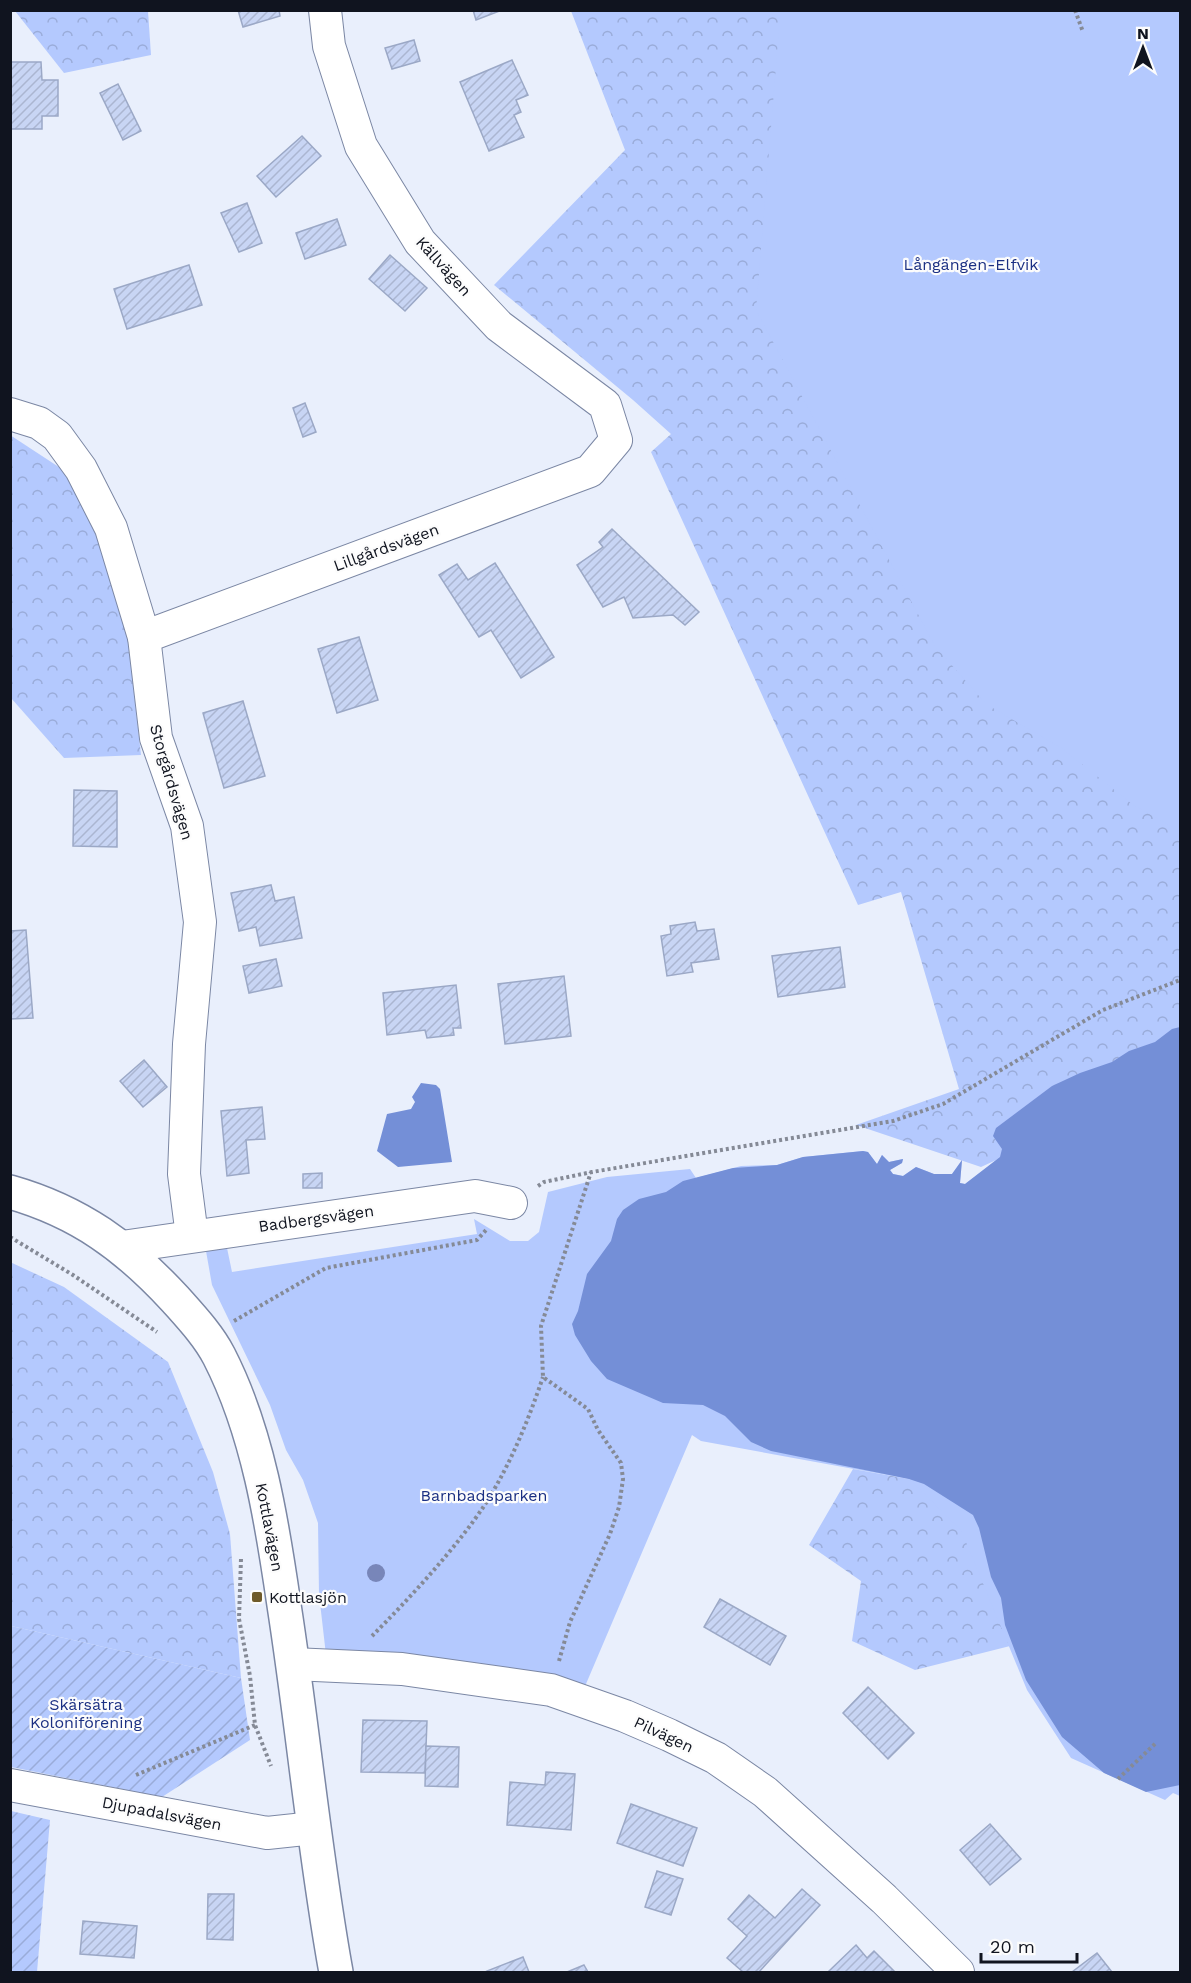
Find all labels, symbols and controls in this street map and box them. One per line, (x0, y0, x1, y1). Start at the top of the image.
north arrow (1113, 18, 1173, 78)
text: N (1137, 24, 1149, 43)
street label: Källvägen (412, 233, 475, 300)
park label: Långängen-Elfvik (904, 255, 1038, 274)
street label: Lillgårdsvägen (331, 520, 441, 575)
street label: Storgårdsvägen (146, 722, 197, 842)
street label: Badbergsvägen (257, 1201, 375, 1236)
street label: Kottlavägen (252, 1481, 287, 1573)
park label: Barnbadsparken (420, 1486, 548, 1505)
place label: Kottlasjön (269, 1588, 347, 1607)
marker: Kottlasjön (250, 1590, 264, 1604)
park label: Skärsätra Koloniförening (30, 1695, 142, 1732)
street label: Pilvägen (631, 1712, 697, 1756)
street label: Djupadalsvägen (100, 1793, 223, 1834)
scale bar (981, 1926, 1077, 1964)
text: 20 m (990, 1936, 1035, 1957)

